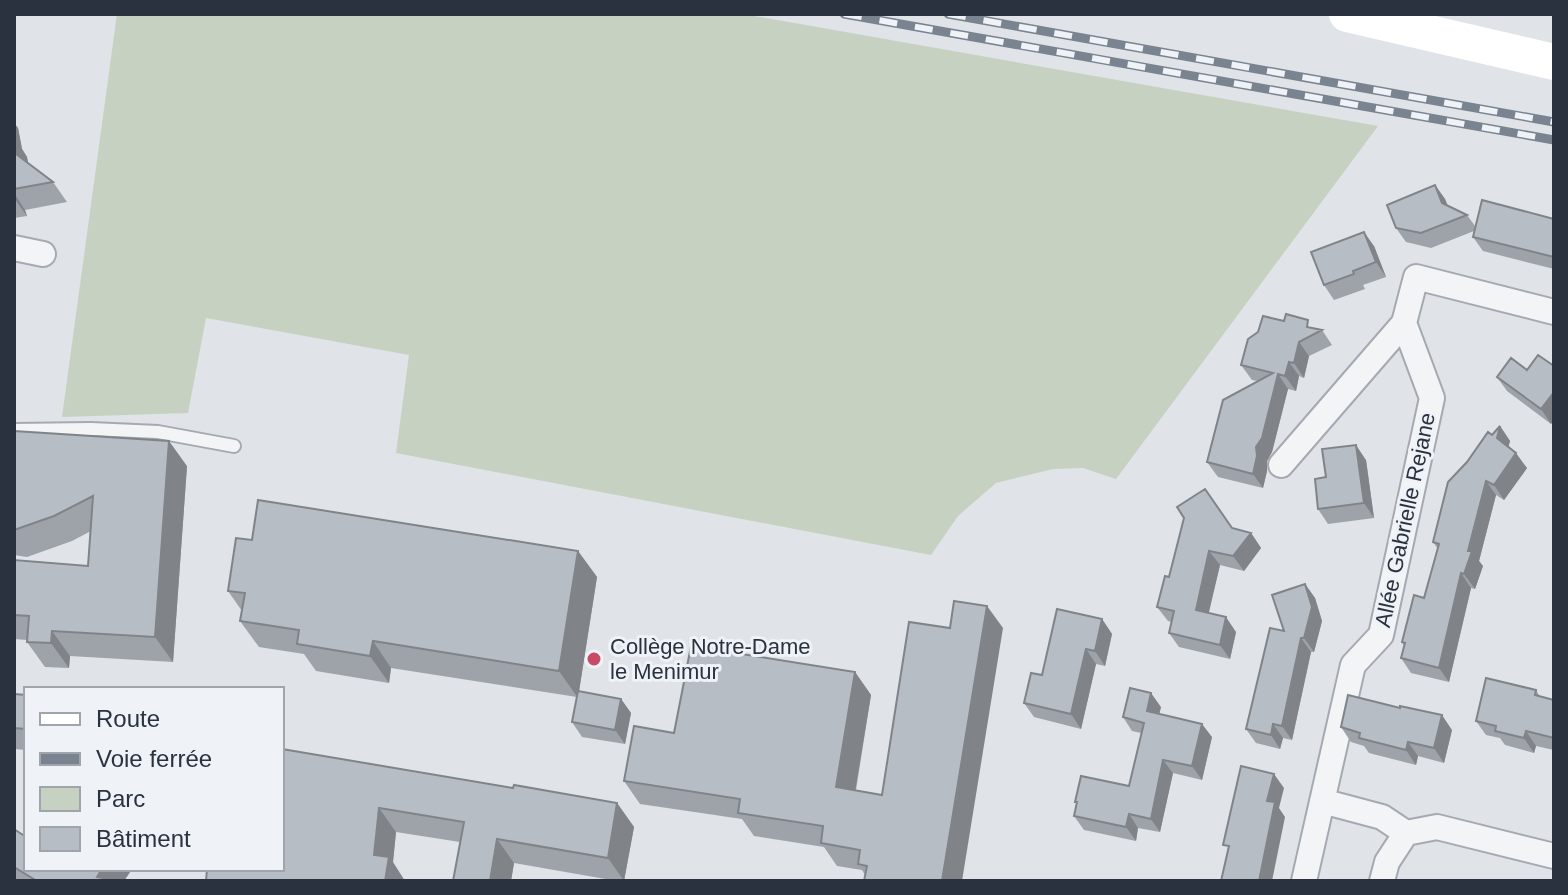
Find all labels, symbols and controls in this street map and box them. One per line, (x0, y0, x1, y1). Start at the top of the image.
street label: Allée Gabrielle Rejane (1370, 410, 1440, 630)
place label: Collège Notre-Dame le Menimur (610, 634, 811, 684)
marker: Collège Notre-Dame le Menimur (585, 650, 603, 668)
legend (24, 687, 284, 871)
text: Route (96, 705, 160, 732)
text: Voie ferrée (96, 745, 212, 772)
text: Parc (96, 785, 145, 812)
text: Bâtiment (96, 825, 191, 852)

